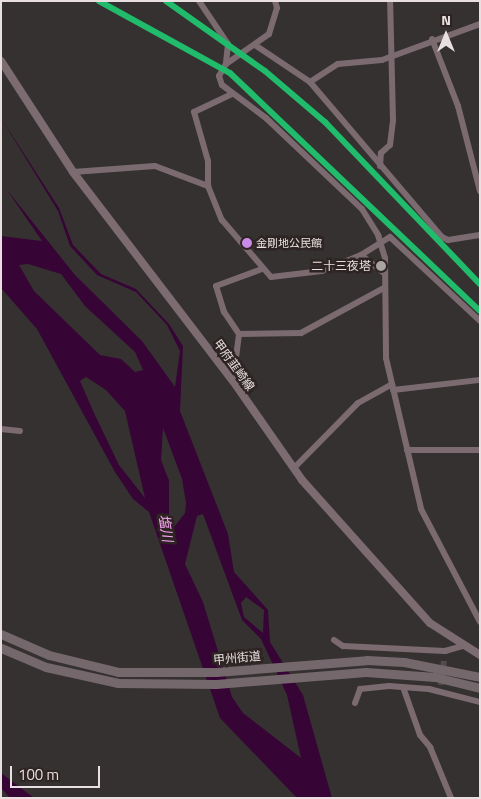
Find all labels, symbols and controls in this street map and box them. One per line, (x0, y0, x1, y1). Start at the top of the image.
text: N (441, 9, 451, 30)
north arrow (421, 10, 471, 60)
place label: 金剛地公民館 (256, 236, 322, 250)
marker: 金剛地公民館 (242, 238, 252, 248)
place label: 二十三夜塔 (311, 259, 371, 273)
marker: 二十三夜塔 (375, 260, 387, 272)
street label: 甲府韮崎線 (211, 336, 257, 394)
water label: 塩川 (156, 513, 176, 543)
street label: 甲州街道 (212, 649, 262, 667)
scale bar (12, 756, 102, 788)
text: 100 m (18, 763, 59, 786)

